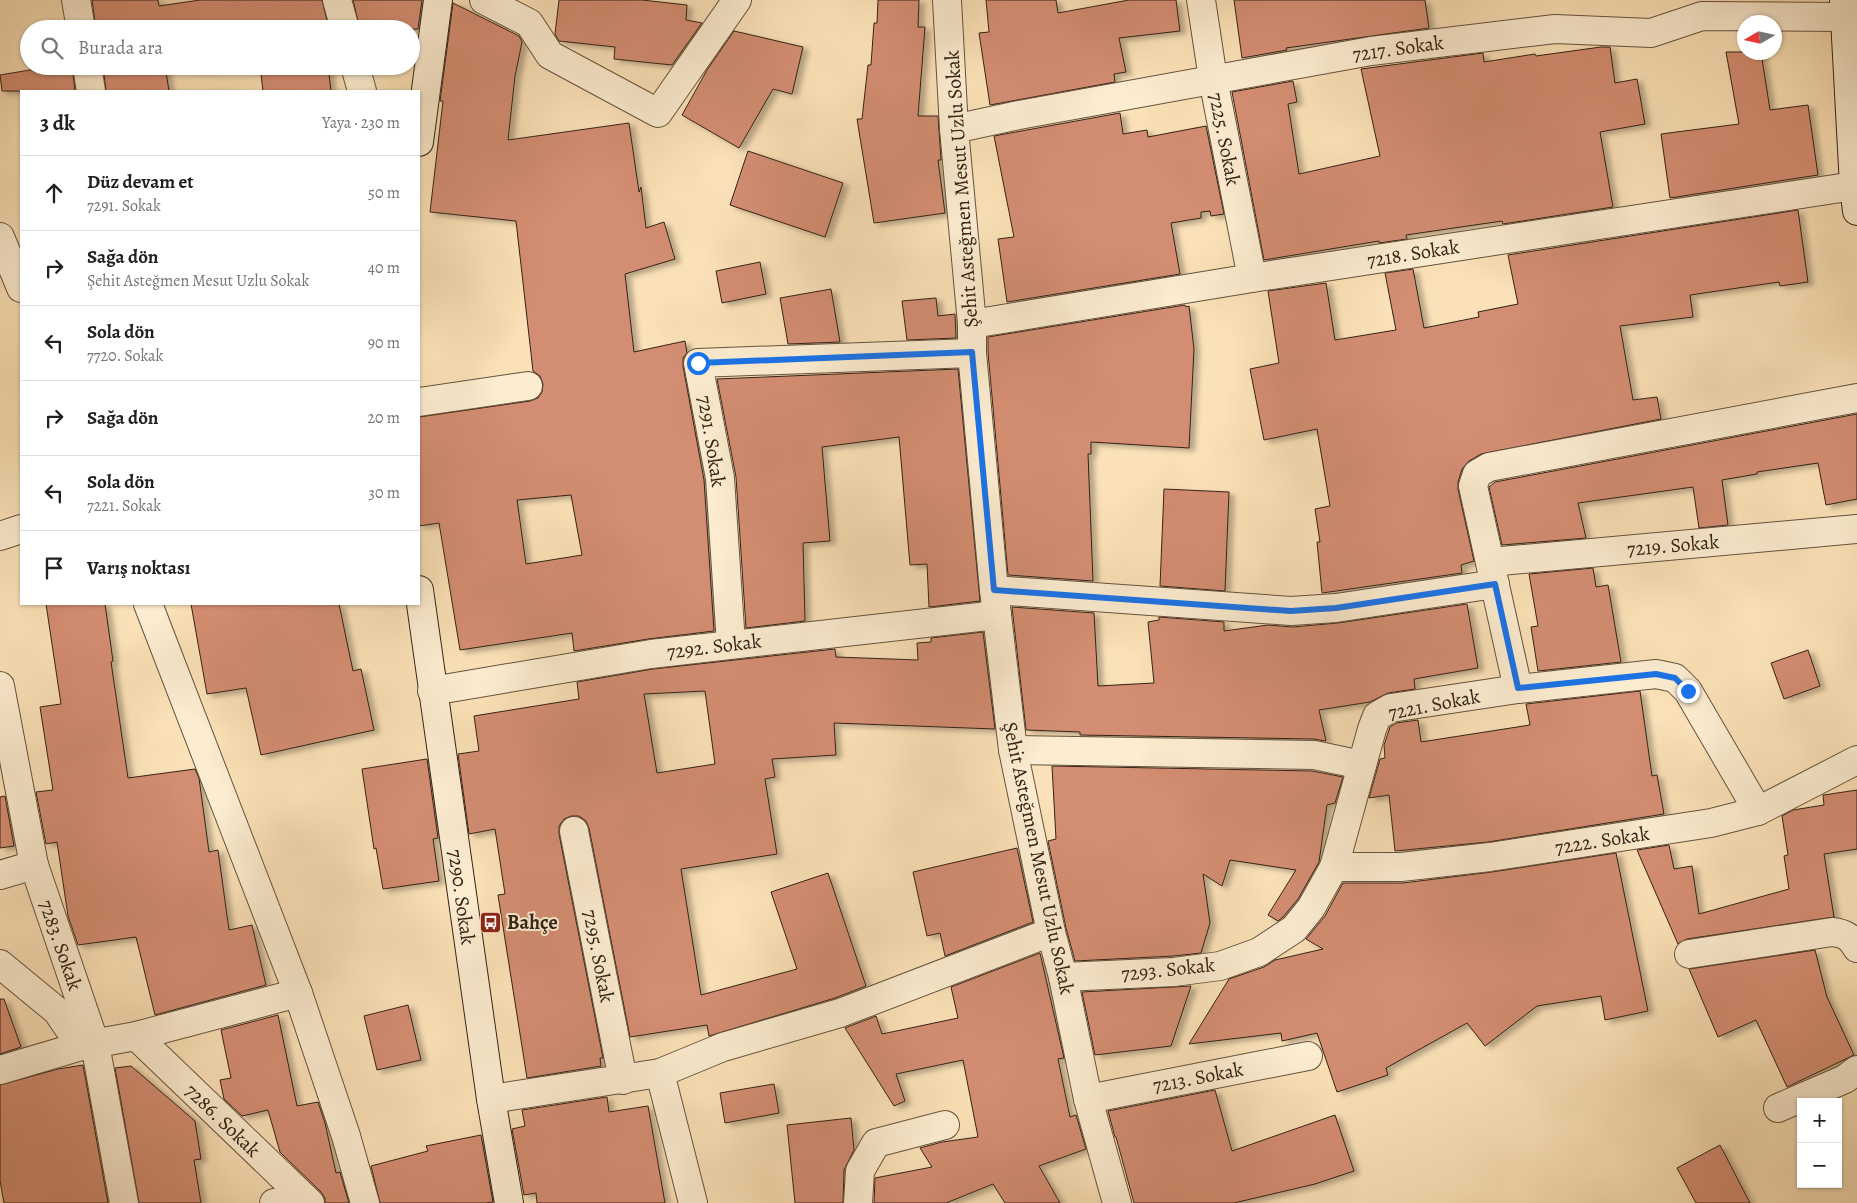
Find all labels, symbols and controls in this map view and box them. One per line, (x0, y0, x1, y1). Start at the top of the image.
north arrow (1737, 15, 1782, 60)
search box (20, 20, 420, 75)
street label: 7217. Sokak (1351, 29, 1445, 68)
icon: search (38, 34, 66, 62)
text: Burada ara (78, 35, 163, 61)
street label: Şehit Asteğmen Mesut Uzlu Sokak (938, 49, 985, 329)
street label: 7225. Sokak (1202, 90, 1247, 188)
text: 3 dk (40, 109, 75, 137)
text: Yaya · 230 m (322, 112, 400, 134)
text: Düz devam et (87, 169, 194, 195)
icon: ahead (40, 179, 68, 207)
text: 50 m (368, 182, 400, 204)
text: 7291. Sokak (87, 195, 161, 217)
street label: 7218. Sokak (1365, 233, 1461, 274)
text: Sağa dön (87, 244, 159, 270)
icon: right (40, 254, 68, 282)
text: 40 m (368, 257, 400, 279)
text: Şehit Asteğmen Mesut Uzlu Sokak (87, 270, 309, 292)
text: Sola dön (87, 319, 155, 345)
icon: left (40, 329, 68, 357)
text: 90 m (368, 332, 400, 354)
text: 7720. Sokak (87, 345, 163, 367)
route start (687, 352, 710, 375)
street label: 7291. Sokak (691, 393, 732, 489)
icon: right (40, 404, 68, 432)
text: Sağa dön (87, 405, 159, 431)
text: 20 m (367, 407, 400, 429)
text: Sola dön (87, 469, 155, 495)
icon: left (40, 479, 68, 507)
text: 30 m (368, 482, 400, 504)
text: 7221. Sokak (87, 495, 161, 517)
street label: 7219. Sokak (1626, 528, 1720, 563)
icon: arrive (40, 554, 68, 582)
text: Varış noktası (87, 555, 190, 581)
street label: 7292. Sokak (665, 627, 763, 666)
route end (1677, 680, 1700, 703)
street label: 7221. Sokak (1386, 682, 1482, 727)
street label: Şehit Asteğmen Mesut Uzlu Sokak (996, 719, 1081, 997)
street label: 7222. Sokak (1553, 820, 1651, 861)
street label: 7290. Sokak (441, 848, 482, 947)
street label: 7283. Sokak (32, 896, 89, 994)
street label: 7295. Sokak (576, 907, 621, 1005)
place label: Bahçe (507, 909, 558, 936)
bus stop icon: Bahçe (479, 910, 503, 934)
street label: 7293. Sokak (1120, 951, 1216, 988)
street label: 7213. Sokak (1151, 1055, 1246, 1099)
street label: 7286. Sokak (179, 1077, 266, 1163)
map controls (1797, 1098, 1842, 1188)
button: + (1797, 1098, 1842, 1143)
button: − (1797, 1143, 1842, 1188)

